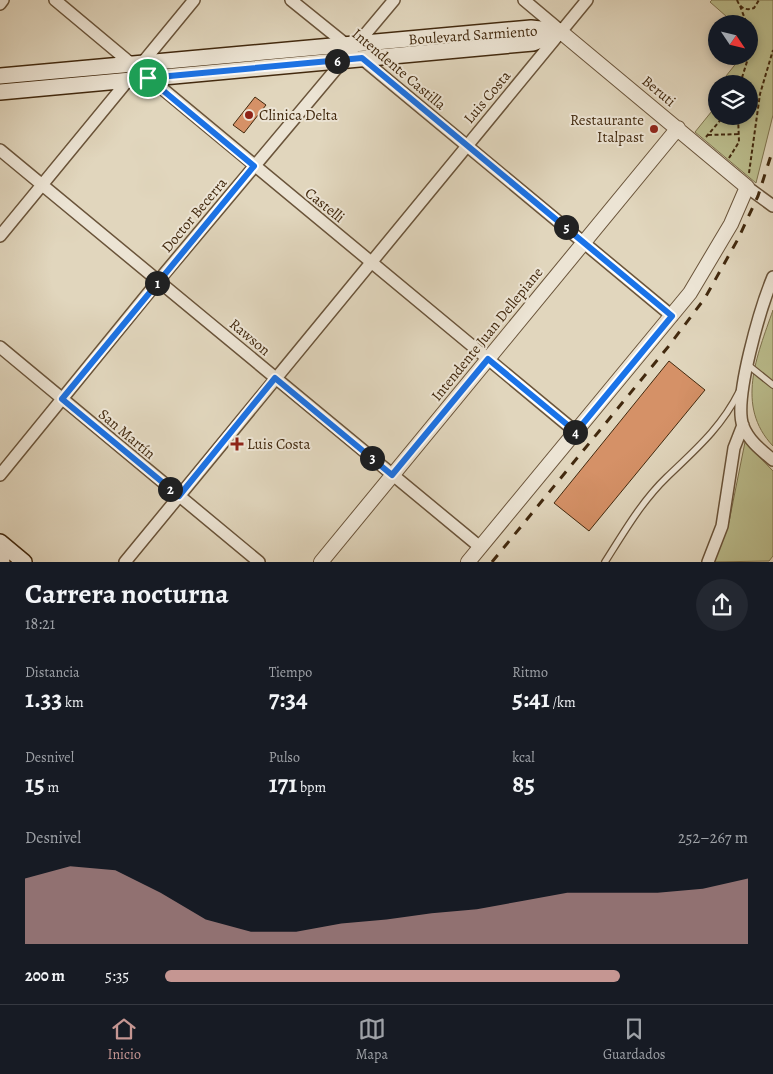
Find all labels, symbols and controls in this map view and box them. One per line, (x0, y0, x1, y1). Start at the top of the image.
north arrow (708, 15, 758, 65)
map controls (708, 15, 758, 125)
street label: Boulevard Sarmiento (408, 21, 538, 49)
street label: Intendente Castilla (348, 24, 450, 114)
pin: 6 (324, 48, 350, 74)
text: 6 (334, 52, 341, 71)
pin (127, 57, 169, 99)
icon: arrive (134, 64, 162, 92)
street label: Luis Costa (459, 66, 515, 128)
street label: Beruti (638, 71, 680, 111)
button: layers (708, 75, 758, 125)
place label: Clinica Delta (259, 105, 338, 125)
marker: Clinica Delta (243, 109, 255, 121)
place label: Restaurante Italpast (570, 110, 644, 147)
marker: Restaurante Italpast (648, 123, 660, 135)
street label: Doctor Becerra (157, 173, 231, 257)
street label: Castelli (301, 183, 349, 227)
pin: 5 (554, 214, 578, 240)
text: 5 (564, 218, 569, 237)
street label: Intendente Juan Dellepiane (427, 263, 548, 405)
pin: 1 (144, 270, 170, 296)
text: 1 (155, 274, 160, 293)
street label: Rawson (225, 314, 275, 360)
street label: San Martín (94, 404, 160, 464)
pin: 4 (562, 420, 588, 444)
text: 4 (572, 423, 579, 442)
place label: Luis Costa (247, 434, 310, 454)
marker: Luis Costa (231, 438, 243, 450)
pin: 3 (360, 446, 384, 470)
text: 3 (369, 449, 376, 468)
pin: 2 (158, 476, 182, 502)
text: 2 (167, 480, 174, 499)
text: Carrera nocturna (25, 575, 229, 613)
button: share (696, 579, 748, 631)
text: 18:21 (25, 613, 55, 635)
text: Distancia (25, 663, 80, 682)
text: Tiempo (269, 663, 312, 682)
text: Ritmo (512, 663, 548, 682)
text: 1.33 (25, 682, 62, 716)
text: 7:34 (269, 682, 308, 716)
text: 5:41 (512, 682, 550, 716)
text: km (62, 693, 84, 712)
text: /km (550, 693, 576, 712)
text: Desnivel (25, 748, 74, 767)
text: Pulso (269, 748, 300, 767)
text: kcal (512, 748, 535, 767)
text: 15 (25, 767, 45, 801)
text: 171 (269, 767, 297, 801)
text: 85 (512, 767, 535, 801)
text: m (45, 778, 59, 797)
text: bpm (297, 778, 326, 797)
text: Desnivel (25, 827, 81, 849)
text: 252–267 m (678, 827, 748, 849)
text: 200 m (25, 965, 65, 987)
text: 5:35 (105, 965, 129, 987)
tab: Inicio (107, 1015, 141, 1064)
tab: Mapa (356, 1015, 388, 1064)
tab: Guardados (603, 1015, 665, 1064)

